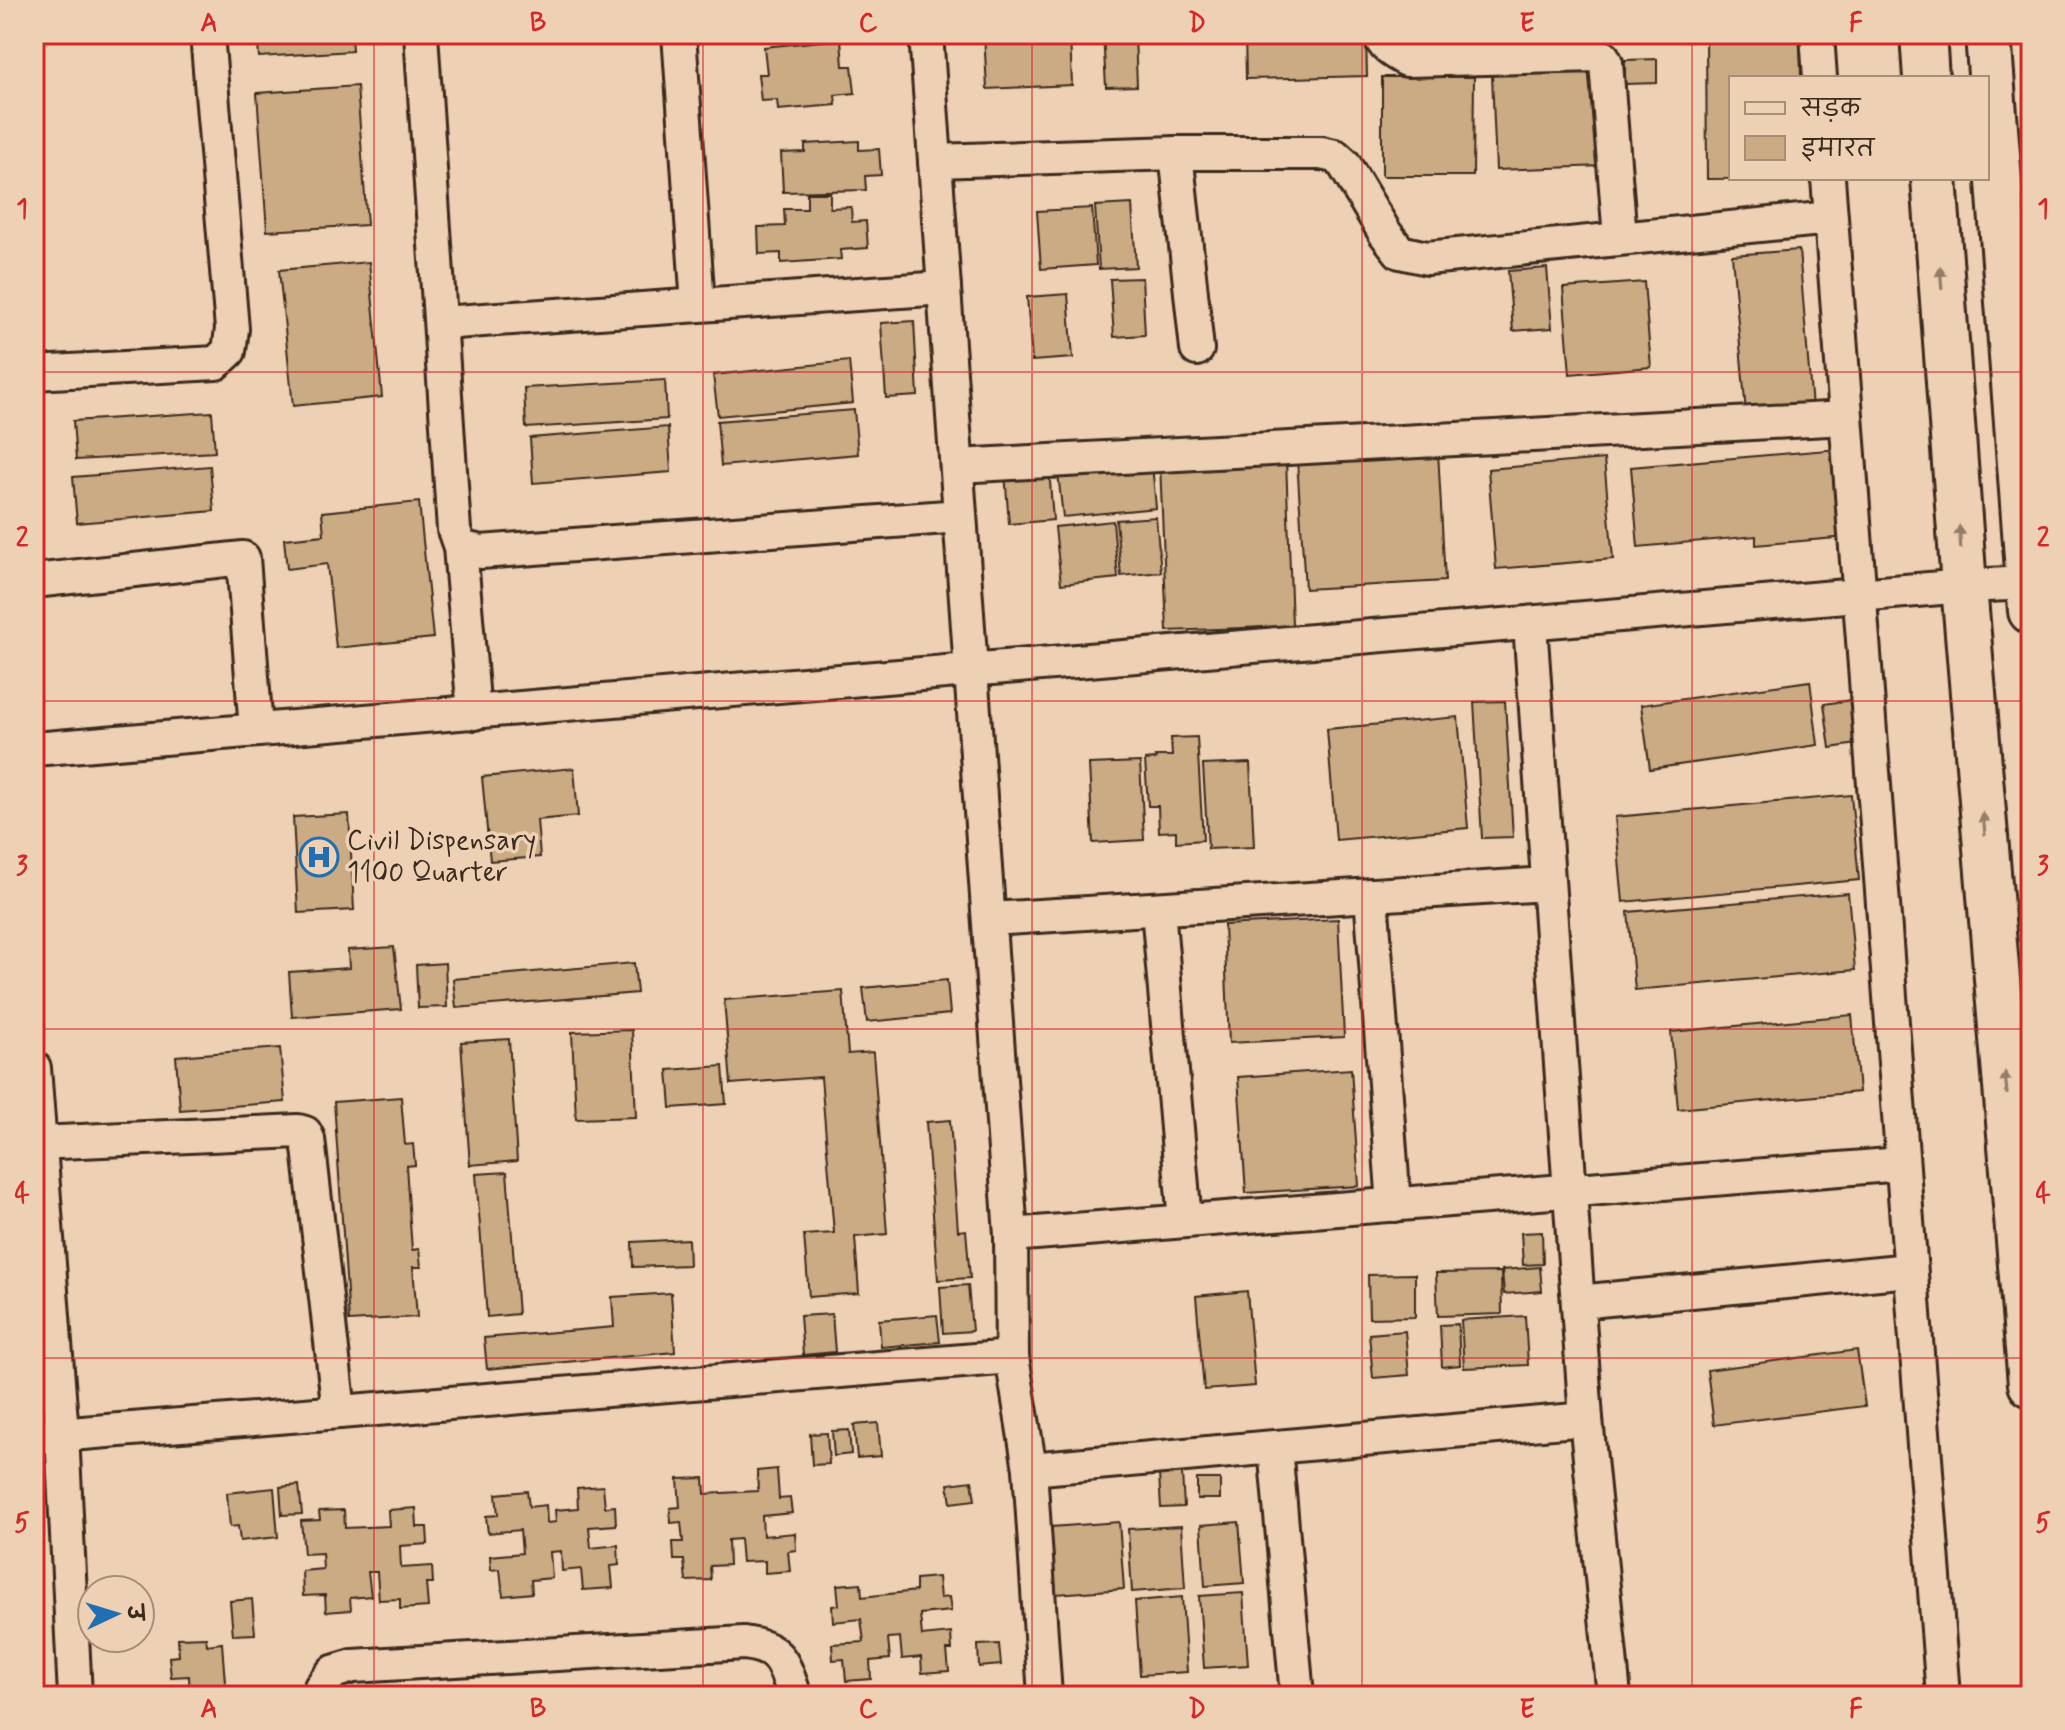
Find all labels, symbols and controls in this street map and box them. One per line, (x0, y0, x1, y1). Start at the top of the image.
text: A (200, 7, 218, 41)
text: B (530, 7, 546, 41)
text: C (859, 7, 878, 41)
text: D (1188, 7, 1206, 41)
text: E (1519, 7, 1535, 41)
text: F (1849, 7, 1863, 41)
legend (1729, 76, 1989, 180)
text: सड़क (1799, 94, 1862, 125)
text: इमारत (1801, 134, 1876, 165)
text: 1 (16, 193, 28, 227)
text: 1 (2037, 193, 2049, 227)
one-way arrow (1934, 265, 1947, 290)
text: 2 (16, 522, 29, 556)
text: 2 (2037, 522, 2050, 556)
one-way arrow (1953, 524, 1966, 549)
one-way arrow (1977, 811, 1990, 836)
place label: Civil Dispensary 1100 Quarter (347, 823, 536, 892)
hospital icon: Civil Dispensary 1100 Quarter (298, 836, 340, 878)
text: 3 (16, 850, 28, 884)
text: 3 (2037, 850, 2049, 884)
one-way arrow (1999, 1070, 2012, 1095)
text: 4 (14, 1178, 30, 1212)
text: 4 (2035, 1178, 2051, 1212)
text: 5 (14, 1507, 30, 1541)
text: 5 (2035, 1507, 2051, 1541)
north arrow (76, 1574, 156, 1654)
text: उ (119, 1602, 149, 1623)
text: A (200, 1693, 218, 1727)
text: B (530, 1693, 546, 1727)
text: C (859, 1693, 878, 1727)
text: D (1188, 1693, 1206, 1727)
text: E (1519, 1693, 1535, 1727)
text: F (1849, 1693, 1863, 1727)

